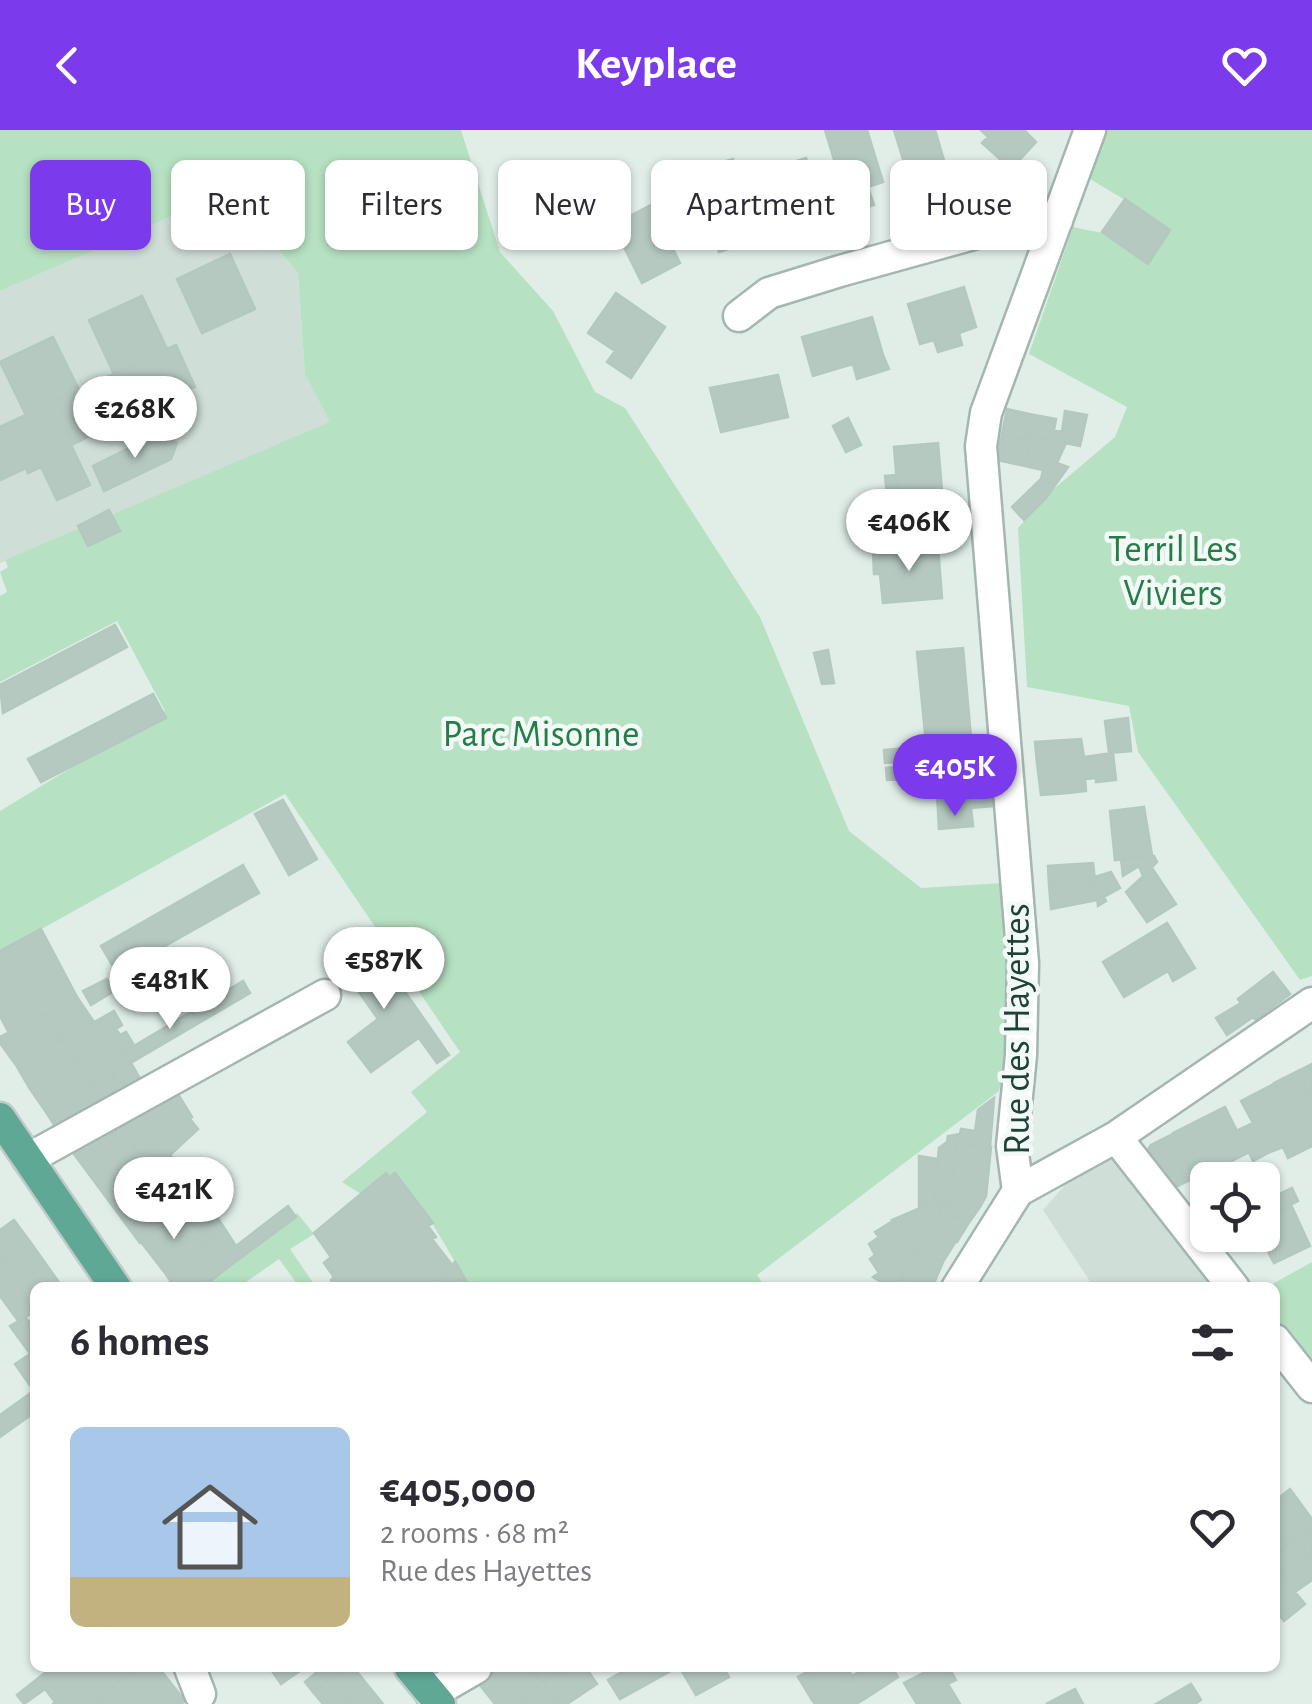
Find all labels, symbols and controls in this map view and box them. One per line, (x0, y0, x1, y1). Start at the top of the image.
icon: back (40, 38, 95, 93)
icon: heart (1217, 38, 1272, 93)
text: Keyplace (575, 42, 737, 87)
chip: Buy (30, 160, 151, 250)
chip: Rent (171, 160, 305, 250)
chip: Filters (325, 160, 478, 250)
chip: New (498, 160, 631, 250)
chip: Apartment (651, 160, 870, 250)
chip: House (890, 160, 1047, 250)
pin: €268K (65, 376, 205, 461)
text: €268K (95, 392, 175, 424)
pin: €406K (839, 489, 979, 574)
text: €406K (868, 505, 950, 537)
park label: Terril Les Viviers (1108, 531, 1238, 613)
park label: Parc Misonne (443, 716, 639, 754)
pin: €405K (885, 734, 1025, 819)
text: €405K (915, 750, 995, 782)
street label: Rue des Hayettes (999, 903, 1037, 1155)
pin: €587K (314, 927, 454, 1012)
text: €587K (345, 943, 423, 975)
pin: €481K (100, 947, 240, 1032)
text: €481K (131, 963, 209, 995)
pin: €421K (104, 1157, 244, 1242)
map controls (1190, 1162, 1280, 1252)
button: locate (1190, 1162, 1280, 1252)
text: €421K (136, 1173, 212, 1205)
icon: filters (1185, 1315, 1240, 1370)
text: 6 homes (70, 1321, 209, 1363)
icon: home (150, 1467, 270, 1587)
text: €405,000 (380, 1468, 536, 1510)
icon: heart (1185, 1500, 1240, 1555)
text: 2 rooms · 68 m² (380, 1517, 569, 1549)
text: Rue des Hayettes (380, 1555, 592, 1587)

